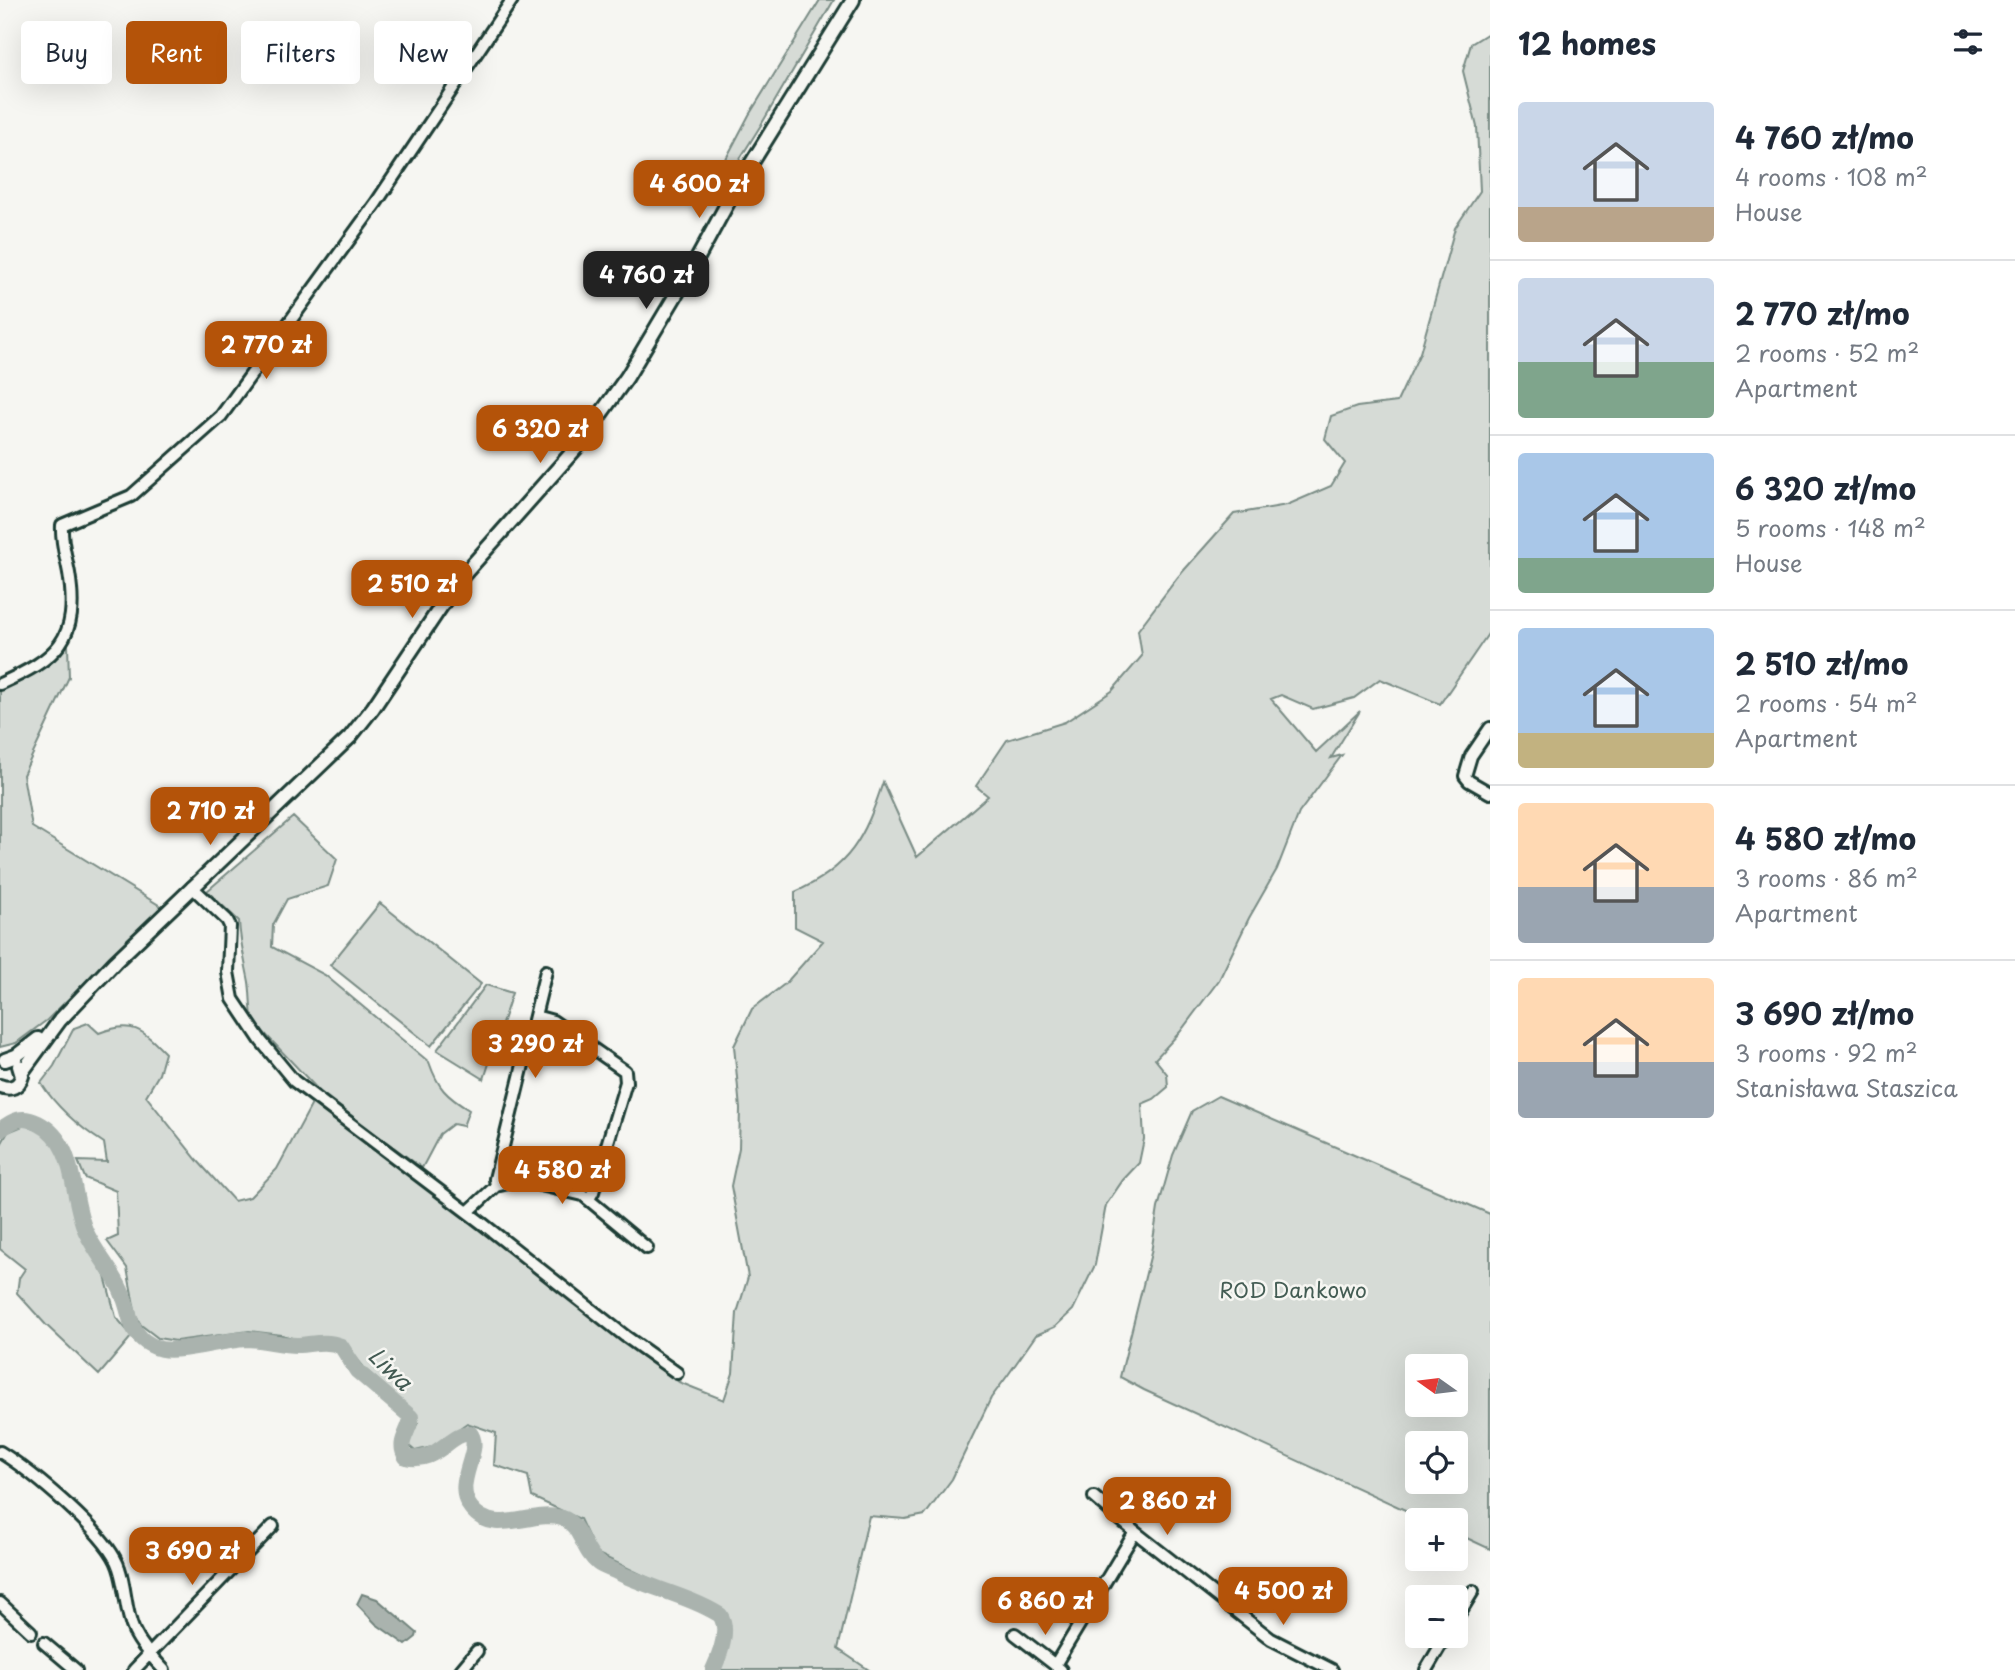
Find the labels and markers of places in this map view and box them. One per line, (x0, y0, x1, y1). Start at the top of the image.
pin: 4 600 zł (627, 160, 771, 220)
pin: 4 760 zł (574, 252, 718, 311)
pin: 2 770 zł (194, 322, 338, 381)
pin: 6 320 zł (468, 406, 612, 465)
pin: 2 510 zł (340, 560, 484, 620)
pin: 2 710 zł (138, 788, 282, 847)
pin: 3 290 zł (463, 1020, 607, 1080)
pin: 4 580 zł (490, 1146, 634, 1206)
pin: 2 860 zł (1095, 1478, 1239, 1537)
pin: 3 690 zł (120, 1528, 264, 1587)
pin: 4 500 zł (1211, 1568, 1355, 1627)
pin: 6 860 zł (973, 1578, 1117, 1637)

